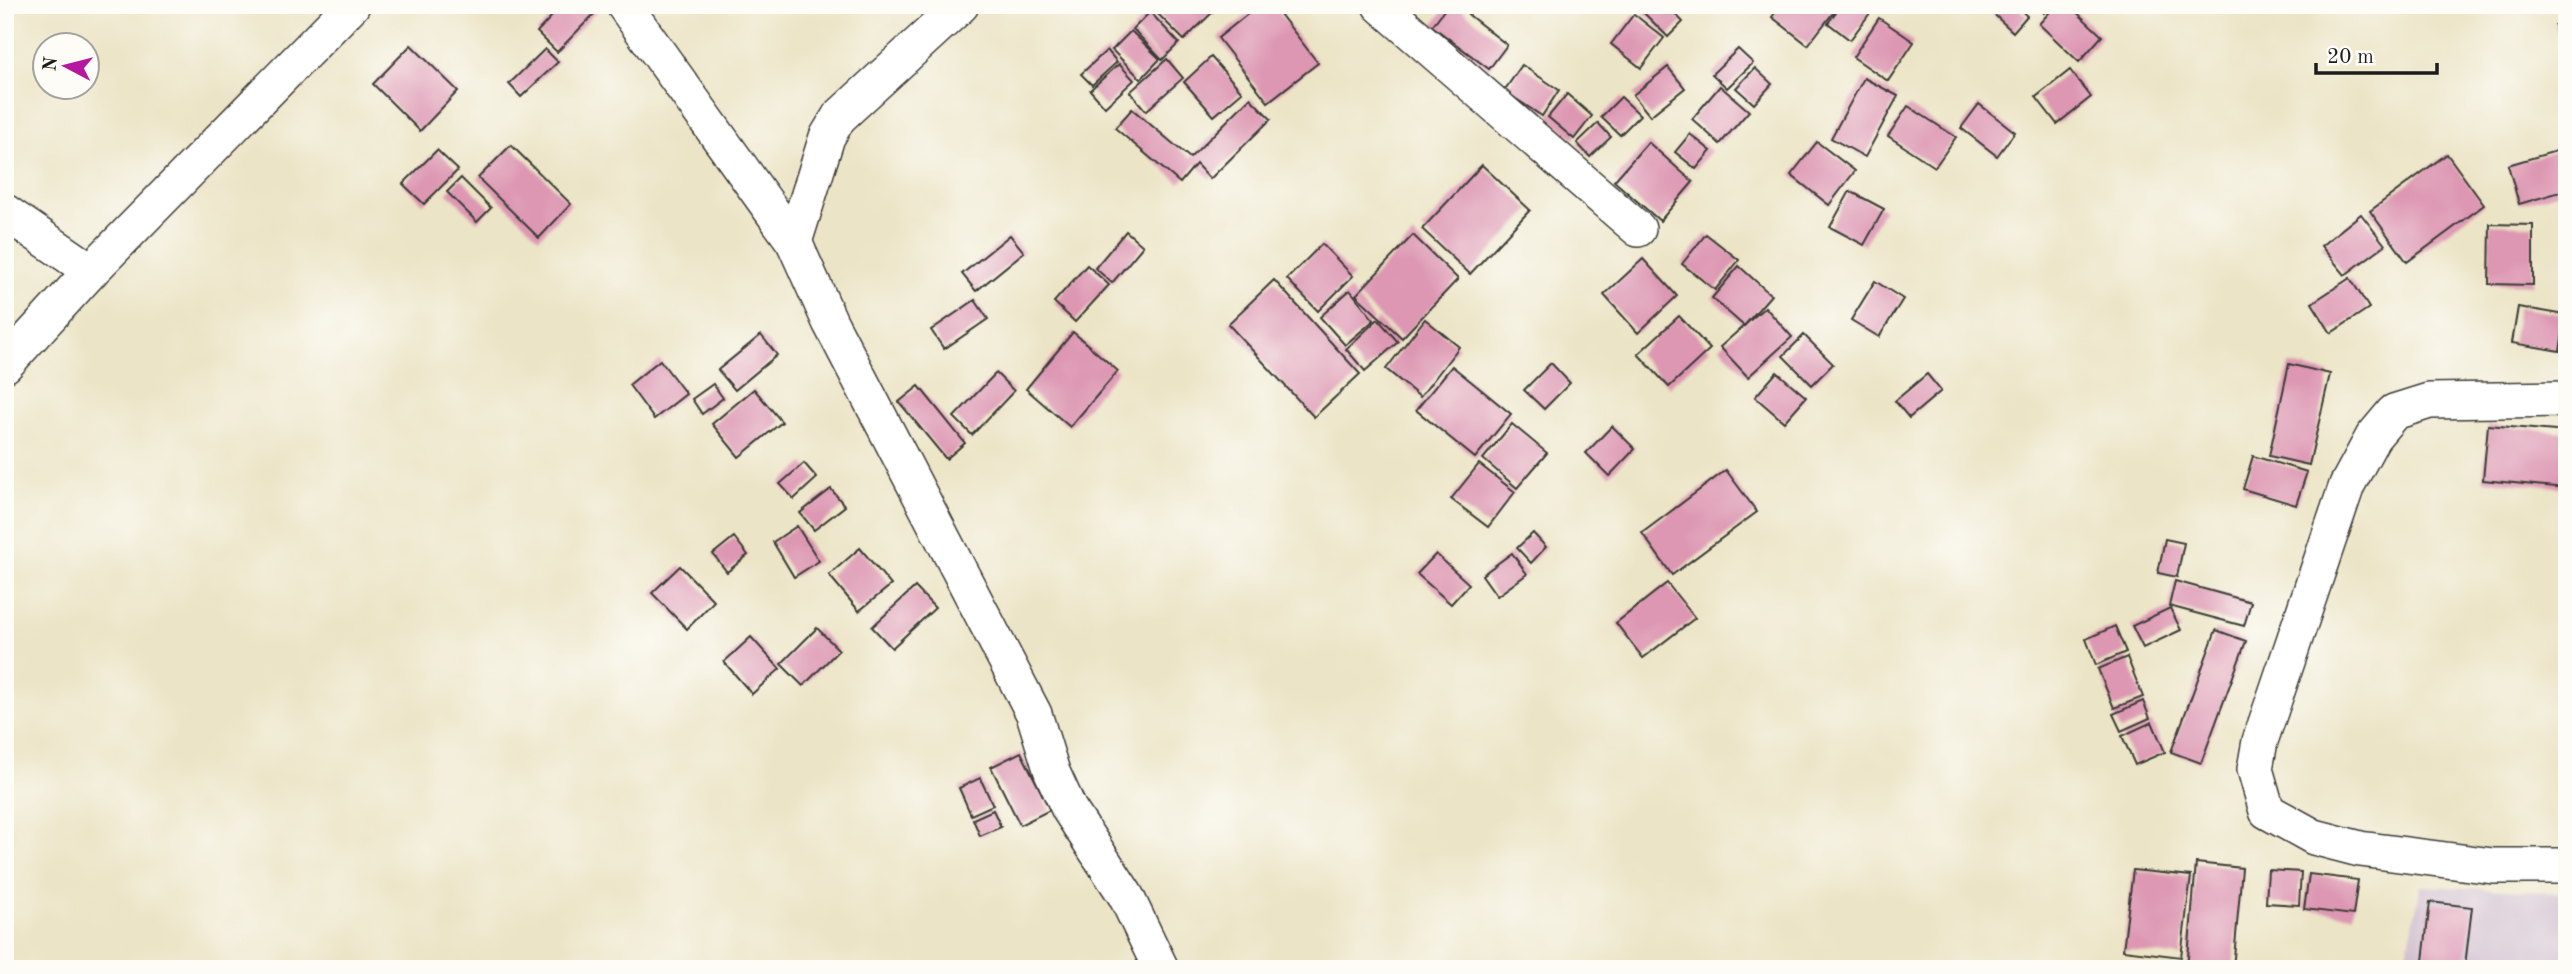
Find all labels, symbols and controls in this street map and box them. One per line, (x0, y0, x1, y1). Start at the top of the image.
north arrow (32, 32, 102, 102)
scale bar (2316, 32, 2437, 76)
text: 20 m (2327, 47, 2374, 68)
text: N (41, 55, 62, 73)

